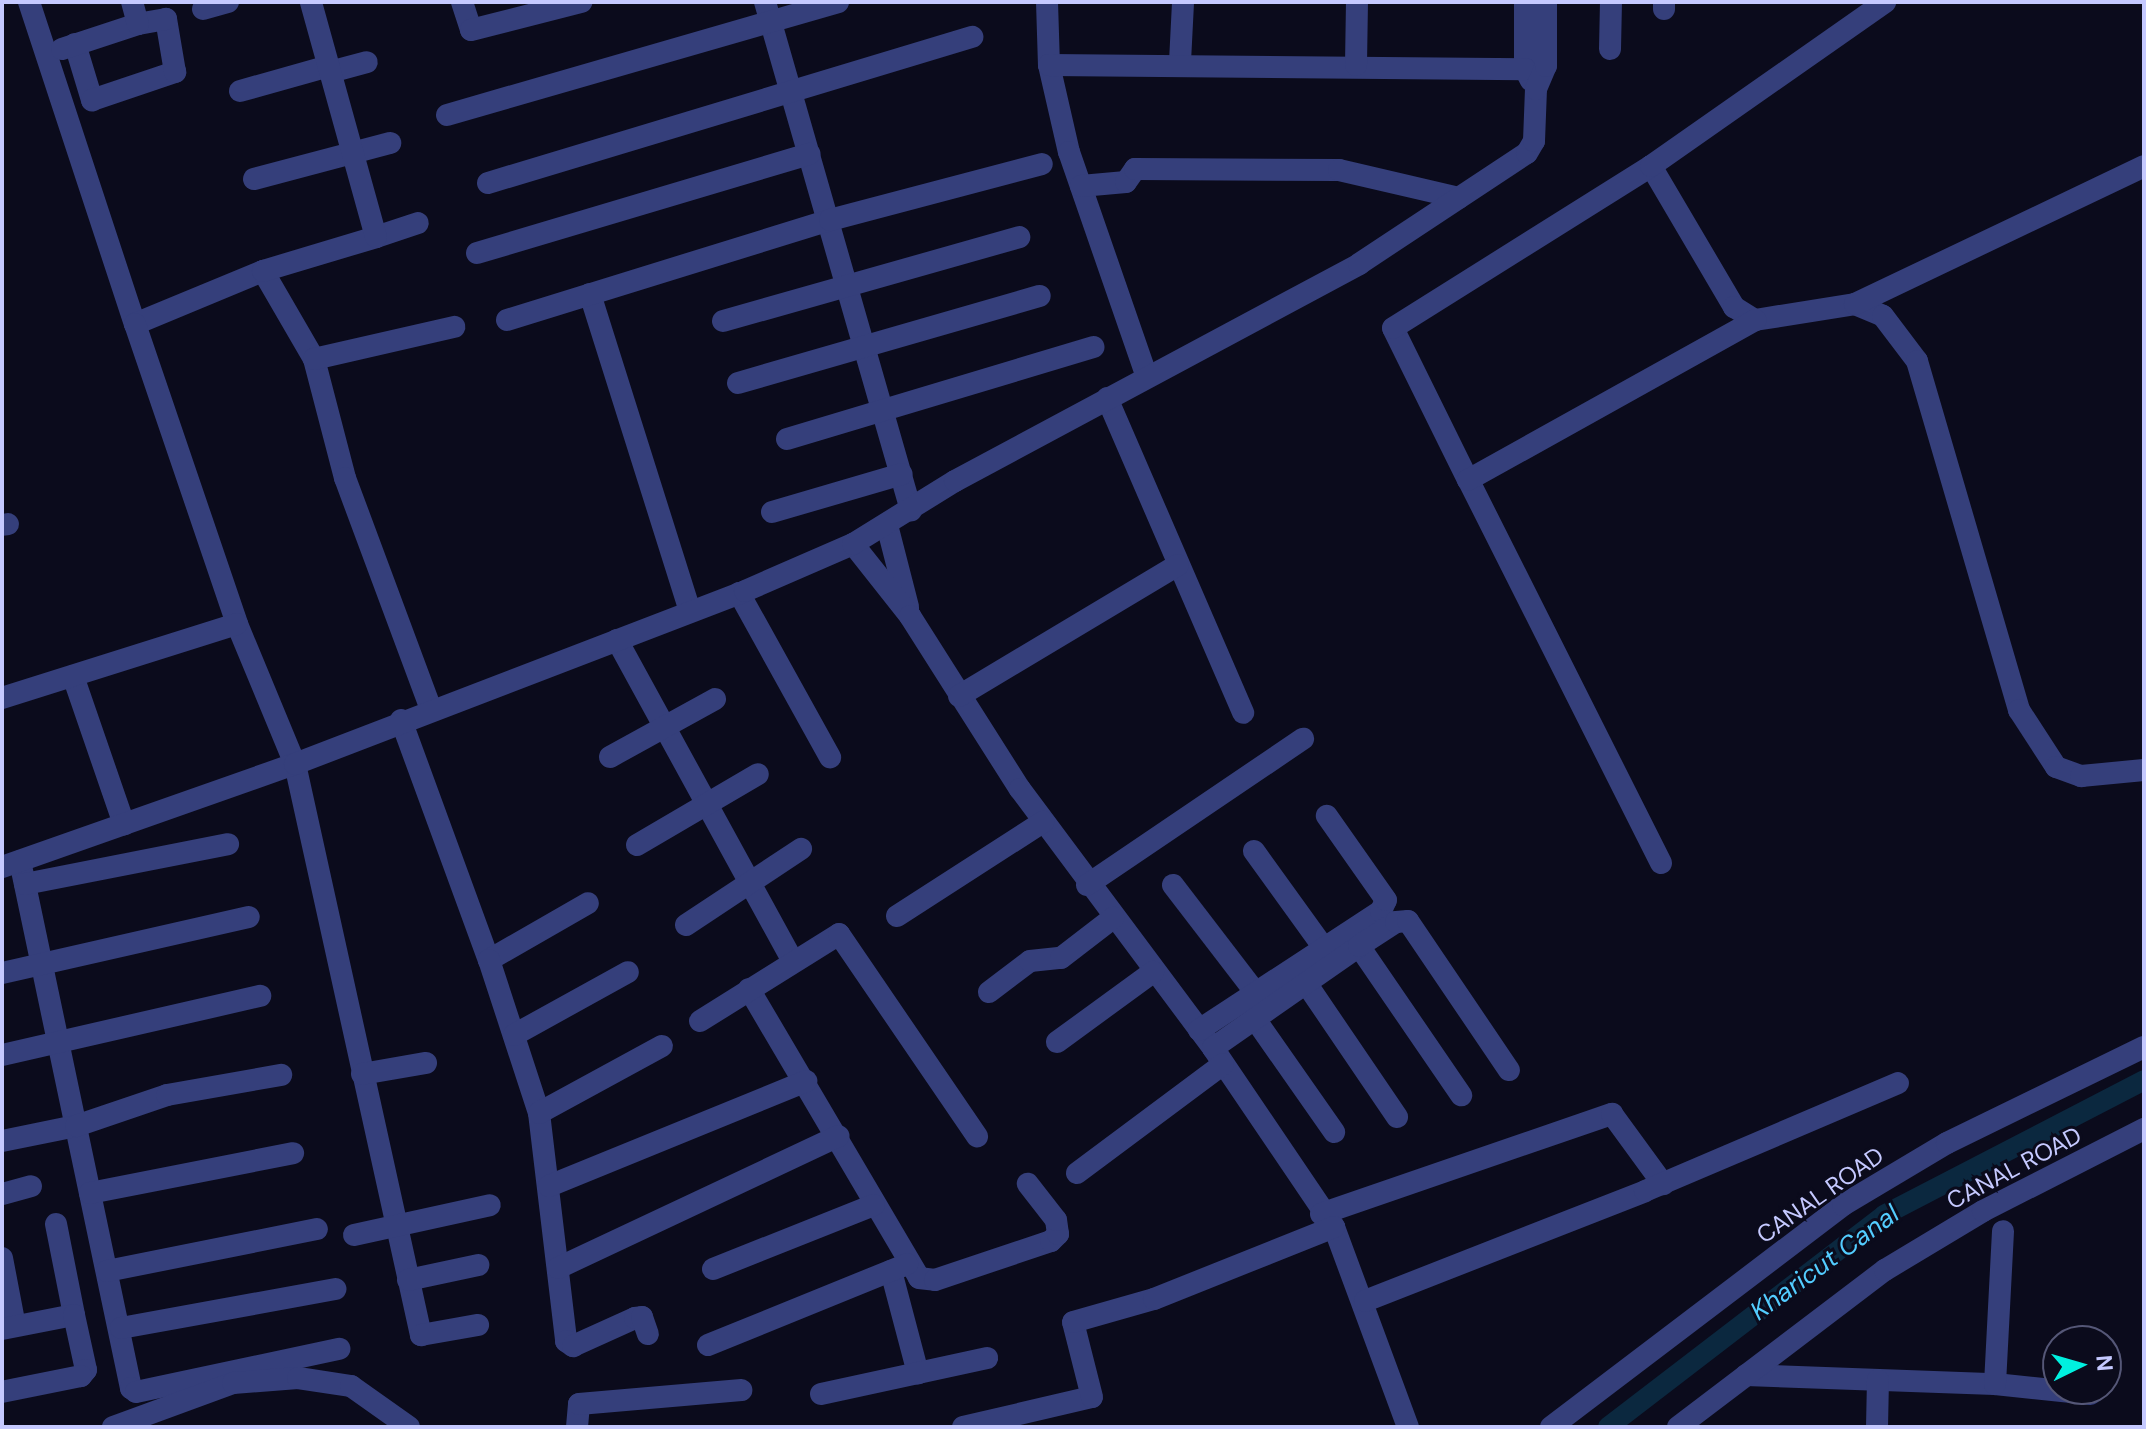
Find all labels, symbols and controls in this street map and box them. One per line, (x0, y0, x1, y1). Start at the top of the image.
street label: CANAL ROAD (1942, 1120, 2086, 1216)
street label: CANAL ROAD (1751, 1141, 1889, 1249)
water label: Kharicut Canal (1745, 1199, 1905, 1327)
north arrow (2042, 1325, 2122, 1405)
text: N (2089, 1354, 2120, 1372)

